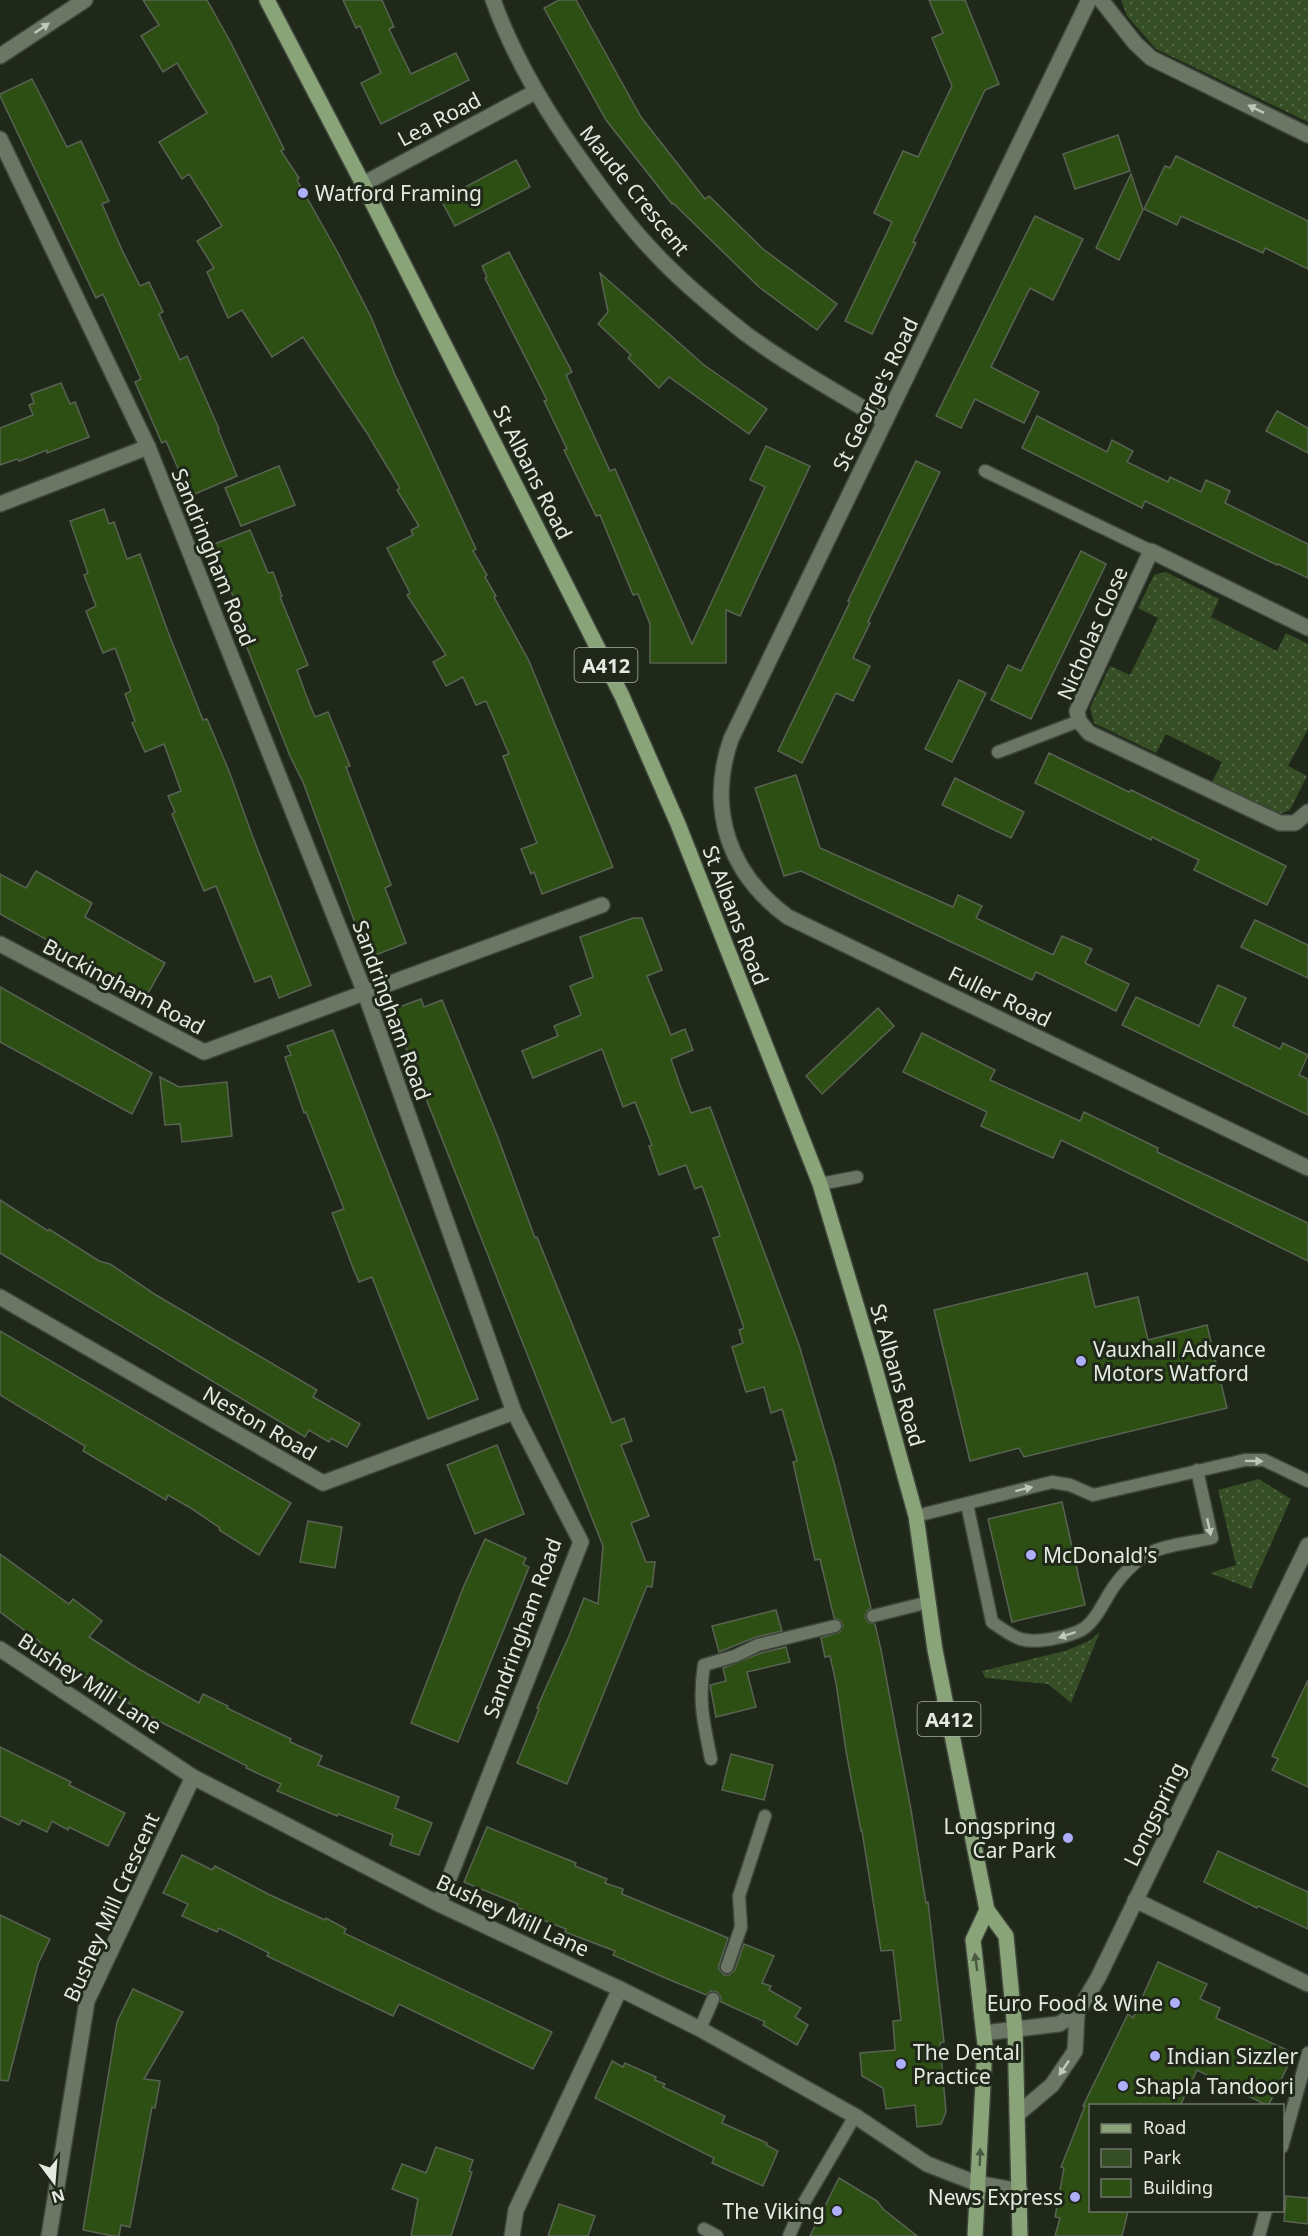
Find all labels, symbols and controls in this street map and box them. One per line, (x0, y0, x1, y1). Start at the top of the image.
one-way arrow (34, 22, 50, 34)
street label: Lea Road (392, 85, 486, 153)
one-way arrow (1247, 104, 1264, 113)
street label: Maude Crescent (574, 119, 696, 261)
place label: Watford Framing (315, 179, 482, 207)
marker: Watford Framing (296, 186, 310, 200)
street label: St George's Road (826, 313, 924, 475)
street label: St Albans Road (487, 400, 579, 544)
street label: Sandringham Road (166, 464, 262, 650)
street label: Nicholas Close (1050, 562, 1134, 704)
road number: A412 (574, 648, 638, 682)
street label: St Albans Road (697, 841, 775, 989)
street label: Sandringham Road (346, 916, 438, 1104)
street label: Buckingham Road (38, 931, 210, 1041)
street label: Fuller Road (944, 959, 1056, 1033)
street label: St Albans Road (864, 1300, 932, 1450)
place label: Vauxhall Advance Motors Watford (1093, 1335, 1266, 1387)
marker: Vauxhall Advance Motors Watford (1074, 1354, 1088, 1368)
street label: Neston Road (198, 1379, 322, 1467)
one-way arrow (1245, 1456, 1264, 1465)
one-way arrow (1015, 1484, 1033, 1494)
one-way arrow (1205, 1518, 1214, 1537)
street label: Sandringham Road (476, 1534, 568, 1722)
place label: McDonald's (1043, 1541, 1157, 1569)
marker: McDonald's (1024, 1548, 1038, 1562)
street label: Bushey Mill Lane (13, 1626, 167, 1740)
one-way arrow (1058, 1631, 1076, 1640)
road number: A412 (918, 1702, 980, 1736)
street label: Longspring (1117, 1757, 1191, 1871)
street label: Bushey Mill Crescent (57, 1808, 165, 2006)
place label: Longspring Car Park (943, 1812, 1057, 1864)
marker: Longspring Car Park (1061, 1831, 1075, 1845)
street label: Bushey Mill Lane (432, 1867, 594, 1963)
one-way arrow (971, 1953, 980, 1972)
place label: Euro Food & Wine (987, 1989, 1163, 2017)
marker: Euro Food & Wine (1168, 1996, 1182, 2010)
place label: The Dental Practice (913, 2038, 1020, 2090)
place label: Indian Sizzler (1167, 2042, 1299, 2070)
marker: Indian Sizzler (1148, 2049, 1162, 2063)
marker: The Dental Practice (894, 2057, 908, 2071)
one-way arrow (1059, 2060, 1070, 2076)
place label: Shapla Tandoori (1135, 2072, 1294, 2100)
marker: Shapla Tandoori (1116, 2079, 1130, 2093)
legend (1089, 2104, 1284, 2212)
text: Road (1143, 2115, 1186, 2139)
text: Park (1143, 2145, 1181, 2169)
one-way arrow (975, 2147, 984, 2166)
north arrow (24, 2152, 84, 2212)
text: Building (1143, 2175, 1213, 2199)
place label: News Express (928, 2183, 1063, 2211)
text: N (49, 2184, 67, 2209)
marker: News Express (1068, 2190, 1082, 2204)
place label: The Viking (722, 2197, 825, 2225)
marker: The Viking (830, 2204, 844, 2218)

